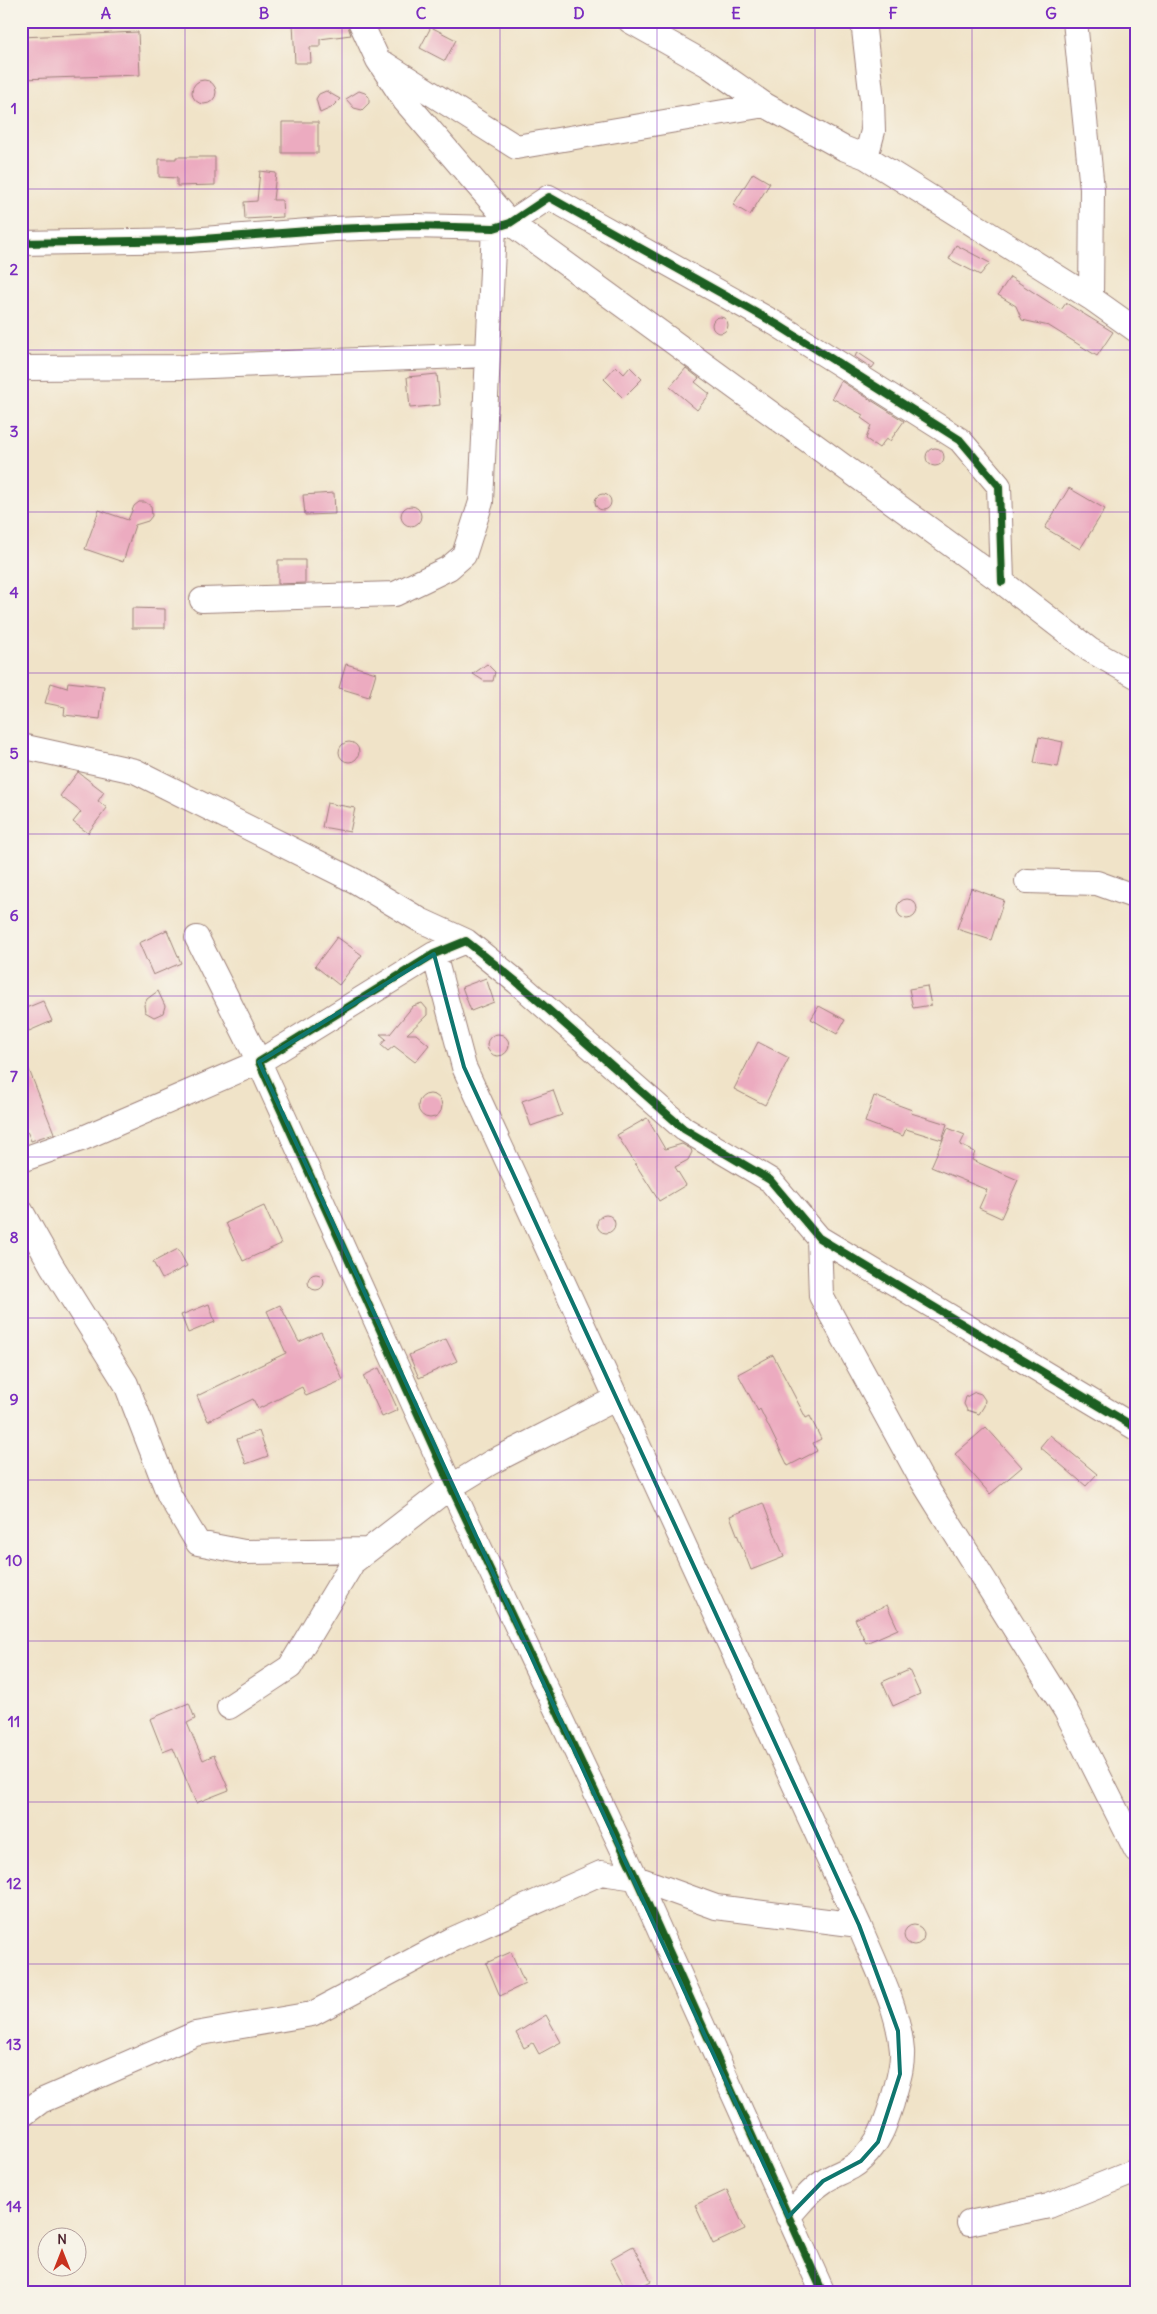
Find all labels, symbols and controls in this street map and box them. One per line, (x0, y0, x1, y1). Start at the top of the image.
text: A (101, 3, 111, 23)
text: B (259, 3, 270, 23)
text: C (416, 3, 427, 23)
text: D (573, 3, 585, 23)
text: E (731, 3, 741, 23)
text: F (888, 3, 898, 23)
text: G (1045, 3, 1057, 23)
text: 1 (11, 98, 17, 118)
text: 2 (10, 259, 19, 279)
text: 3 (9, 421, 19, 441)
text: 4 (9, 582, 19, 602)
text: 5 (9, 743, 19, 763)
text: 6 (9, 905, 19, 925)
text: 7 (10, 1066, 18, 1086)
text: 8 (9, 1227, 19, 1247)
text: 9 (9, 1389, 19, 1409)
text: 10 (6, 1550, 22, 1570)
text: 11 (8, 1711, 20, 1731)
text: 12 (6, 1873, 22, 1893)
text: 13 (6, 2034, 22, 2054)
text: 14 (6, 2196, 22, 2216)
north arrow (38, 2226, 88, 2276)
text: N (57, 2230, 67, 2248)

